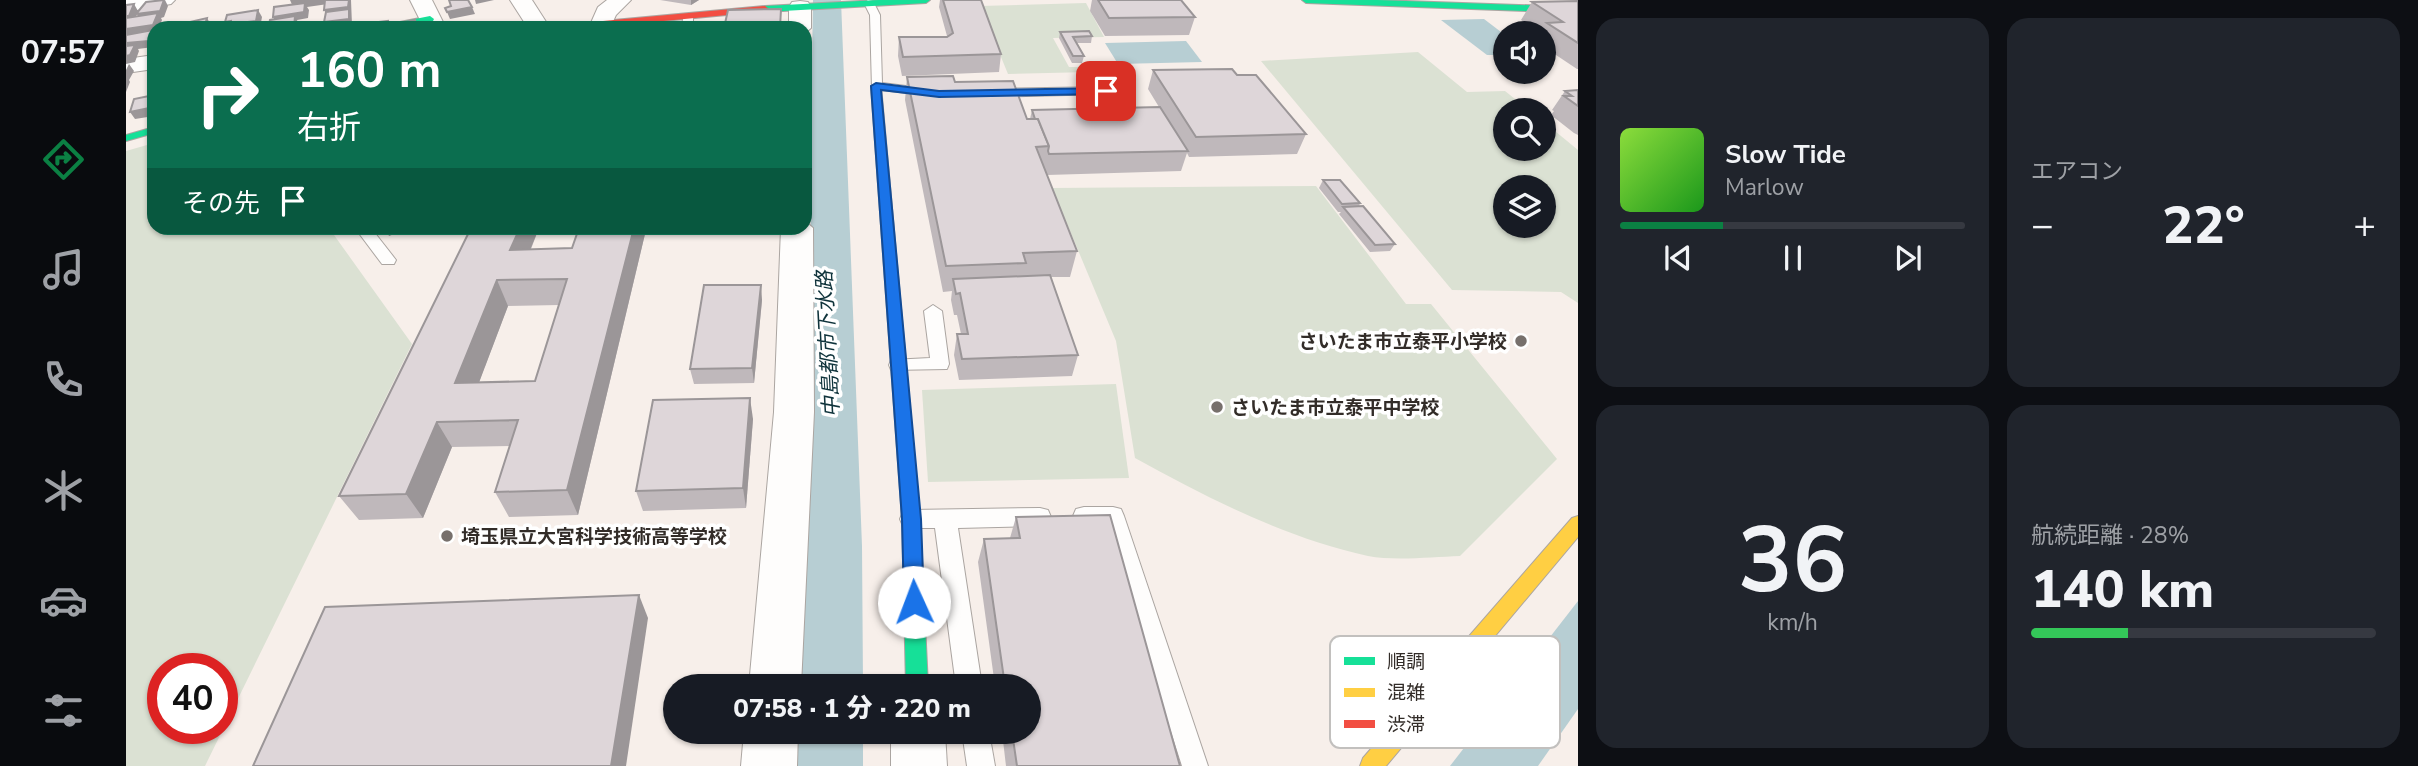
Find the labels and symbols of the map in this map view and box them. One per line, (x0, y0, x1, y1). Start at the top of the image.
pin (1076, 61, 1136, 121)
water label: 中島都市下水路 (810, 268, 846, 418)
place label: さいたま市立泰平小学校 (1299, 329, 1507, 355)
marker: さいたま市立泰平小学校 (1513, 333, 1529, 349)
place label: さいたま市立泰平中学校 (1231, 395, 1439, 421)
marker: さいたま市立泰平中学校 (1209, 399, 1225, 415)
place label: 埼玉県立大宮科学技術高等学校 (461, 524, 727, 550)
marker: 埼玉県立大宮科学技術高等学校 (439, 528, 455, 544)
position arrow (877, 565, 951, 639)
legend (1330, 636, 1560, 748)
text: 順調 (1387, 649, 1425, 675)
speed limit sign: 40 (147, 653, 238, 744)
text: 混雑 (1387, 680, 1425, 706)
text: 渋滞 (1387, 712, 1425, 738)

